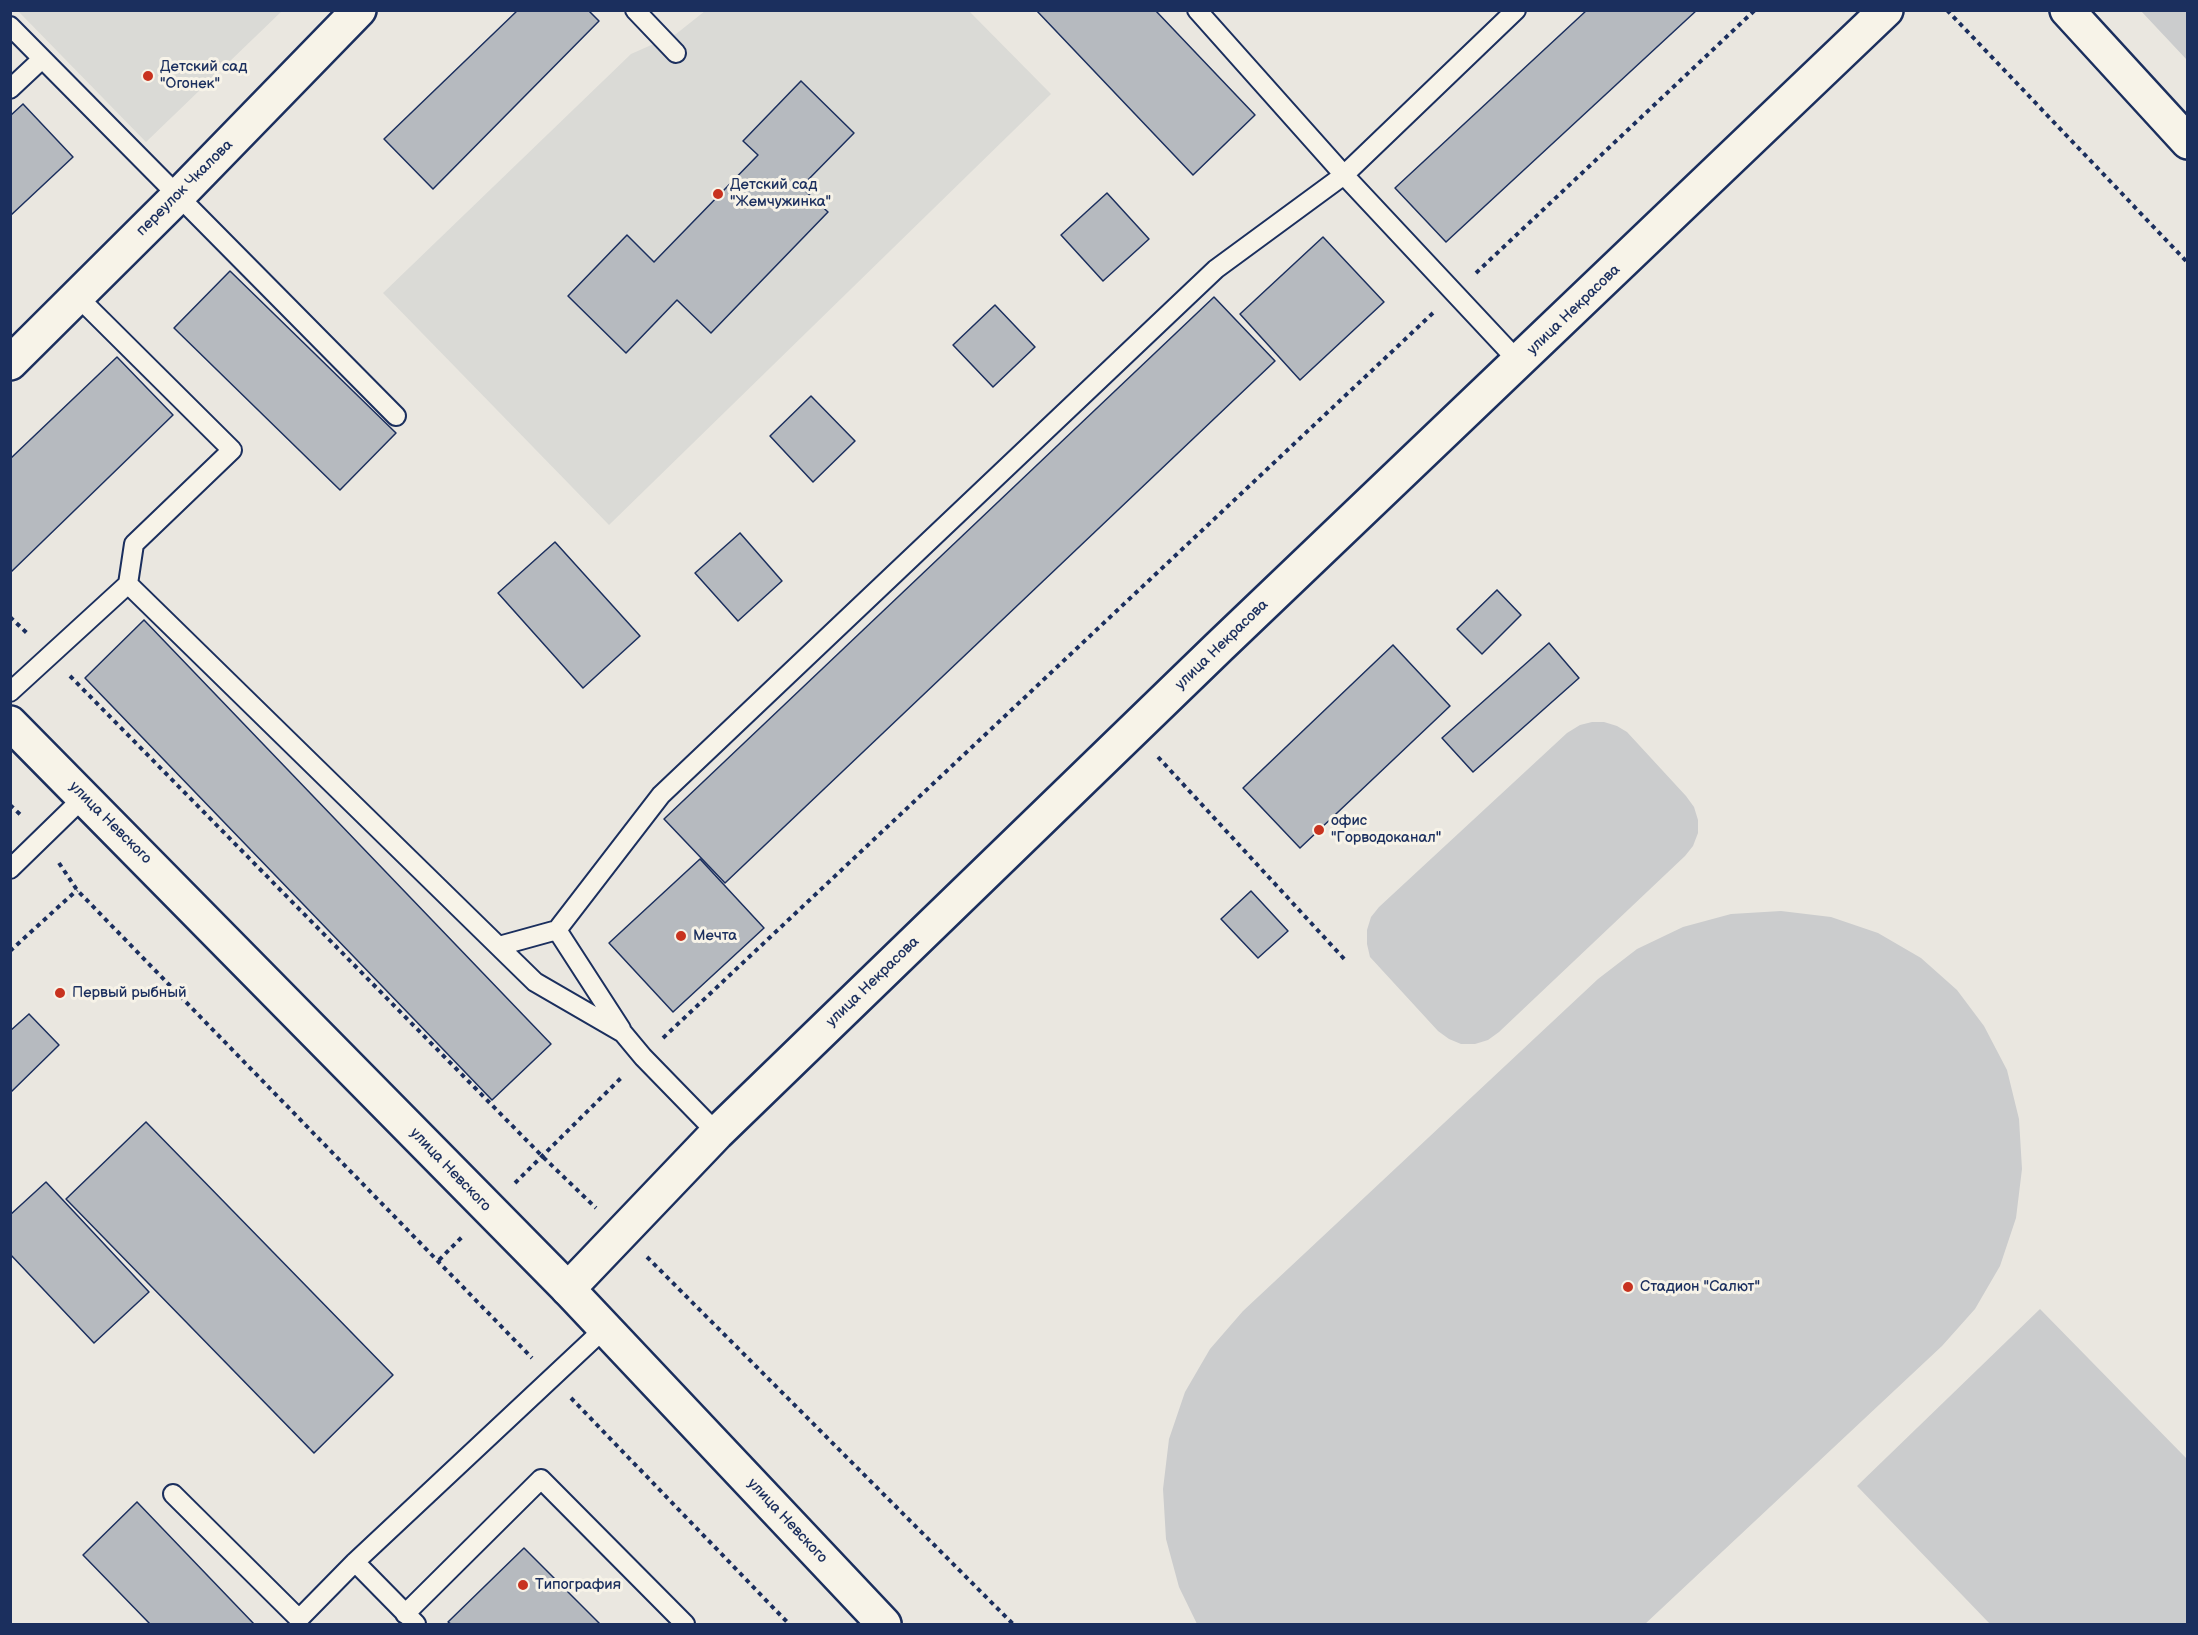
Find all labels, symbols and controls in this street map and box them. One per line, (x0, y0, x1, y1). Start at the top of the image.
place label: Детский сад "Огонек" (160, 58, 247, 93)
marker: Детский сад "Огонек" (141, 69, 155, 83)
street label: переулок Чкалова (133, 136, 237, 240)
place label: Детский сад "Жемчужинка" (730, 176, 831, 211)
marker: Детский сад "Жемчужинка" (711, 187, 725, 201)
street label: улица Некрасова (1524, 261, 1624, 359)
street label: улица Некрасова (1172, 596, 1272, 694)
street label: улица Невского (65, 778, 155, 868)
place label: офис "Горводоканал" (1331, 812, 1441, 847)
marker: офис "Горводоканал" (1312, 823, 1326, 837)
place label: Мечта (693, 927, 737, 945)
marker: Мечта (674, 929, 688, 943)
street label: улица Некрасова (823, 933, 923, 1031)
place label: Первый рыбный (72, 984, 187, 1002)
marker: Первый рыбный (53, 986, 67, 1000)
street label: улица Невского (406, 1124, 494, 1216)
place label: Стадион "Салют" (1640, 1278, 1760, 1296)
marker: Стадион "Салют" (1621, 1280, 1635, 1294)
street label: улица Невского (743, 1475, 831, 1567)
place label: Типография (535, 1576, 621, 1594)
marker: Типография (516, 1578, 530, 1592)

